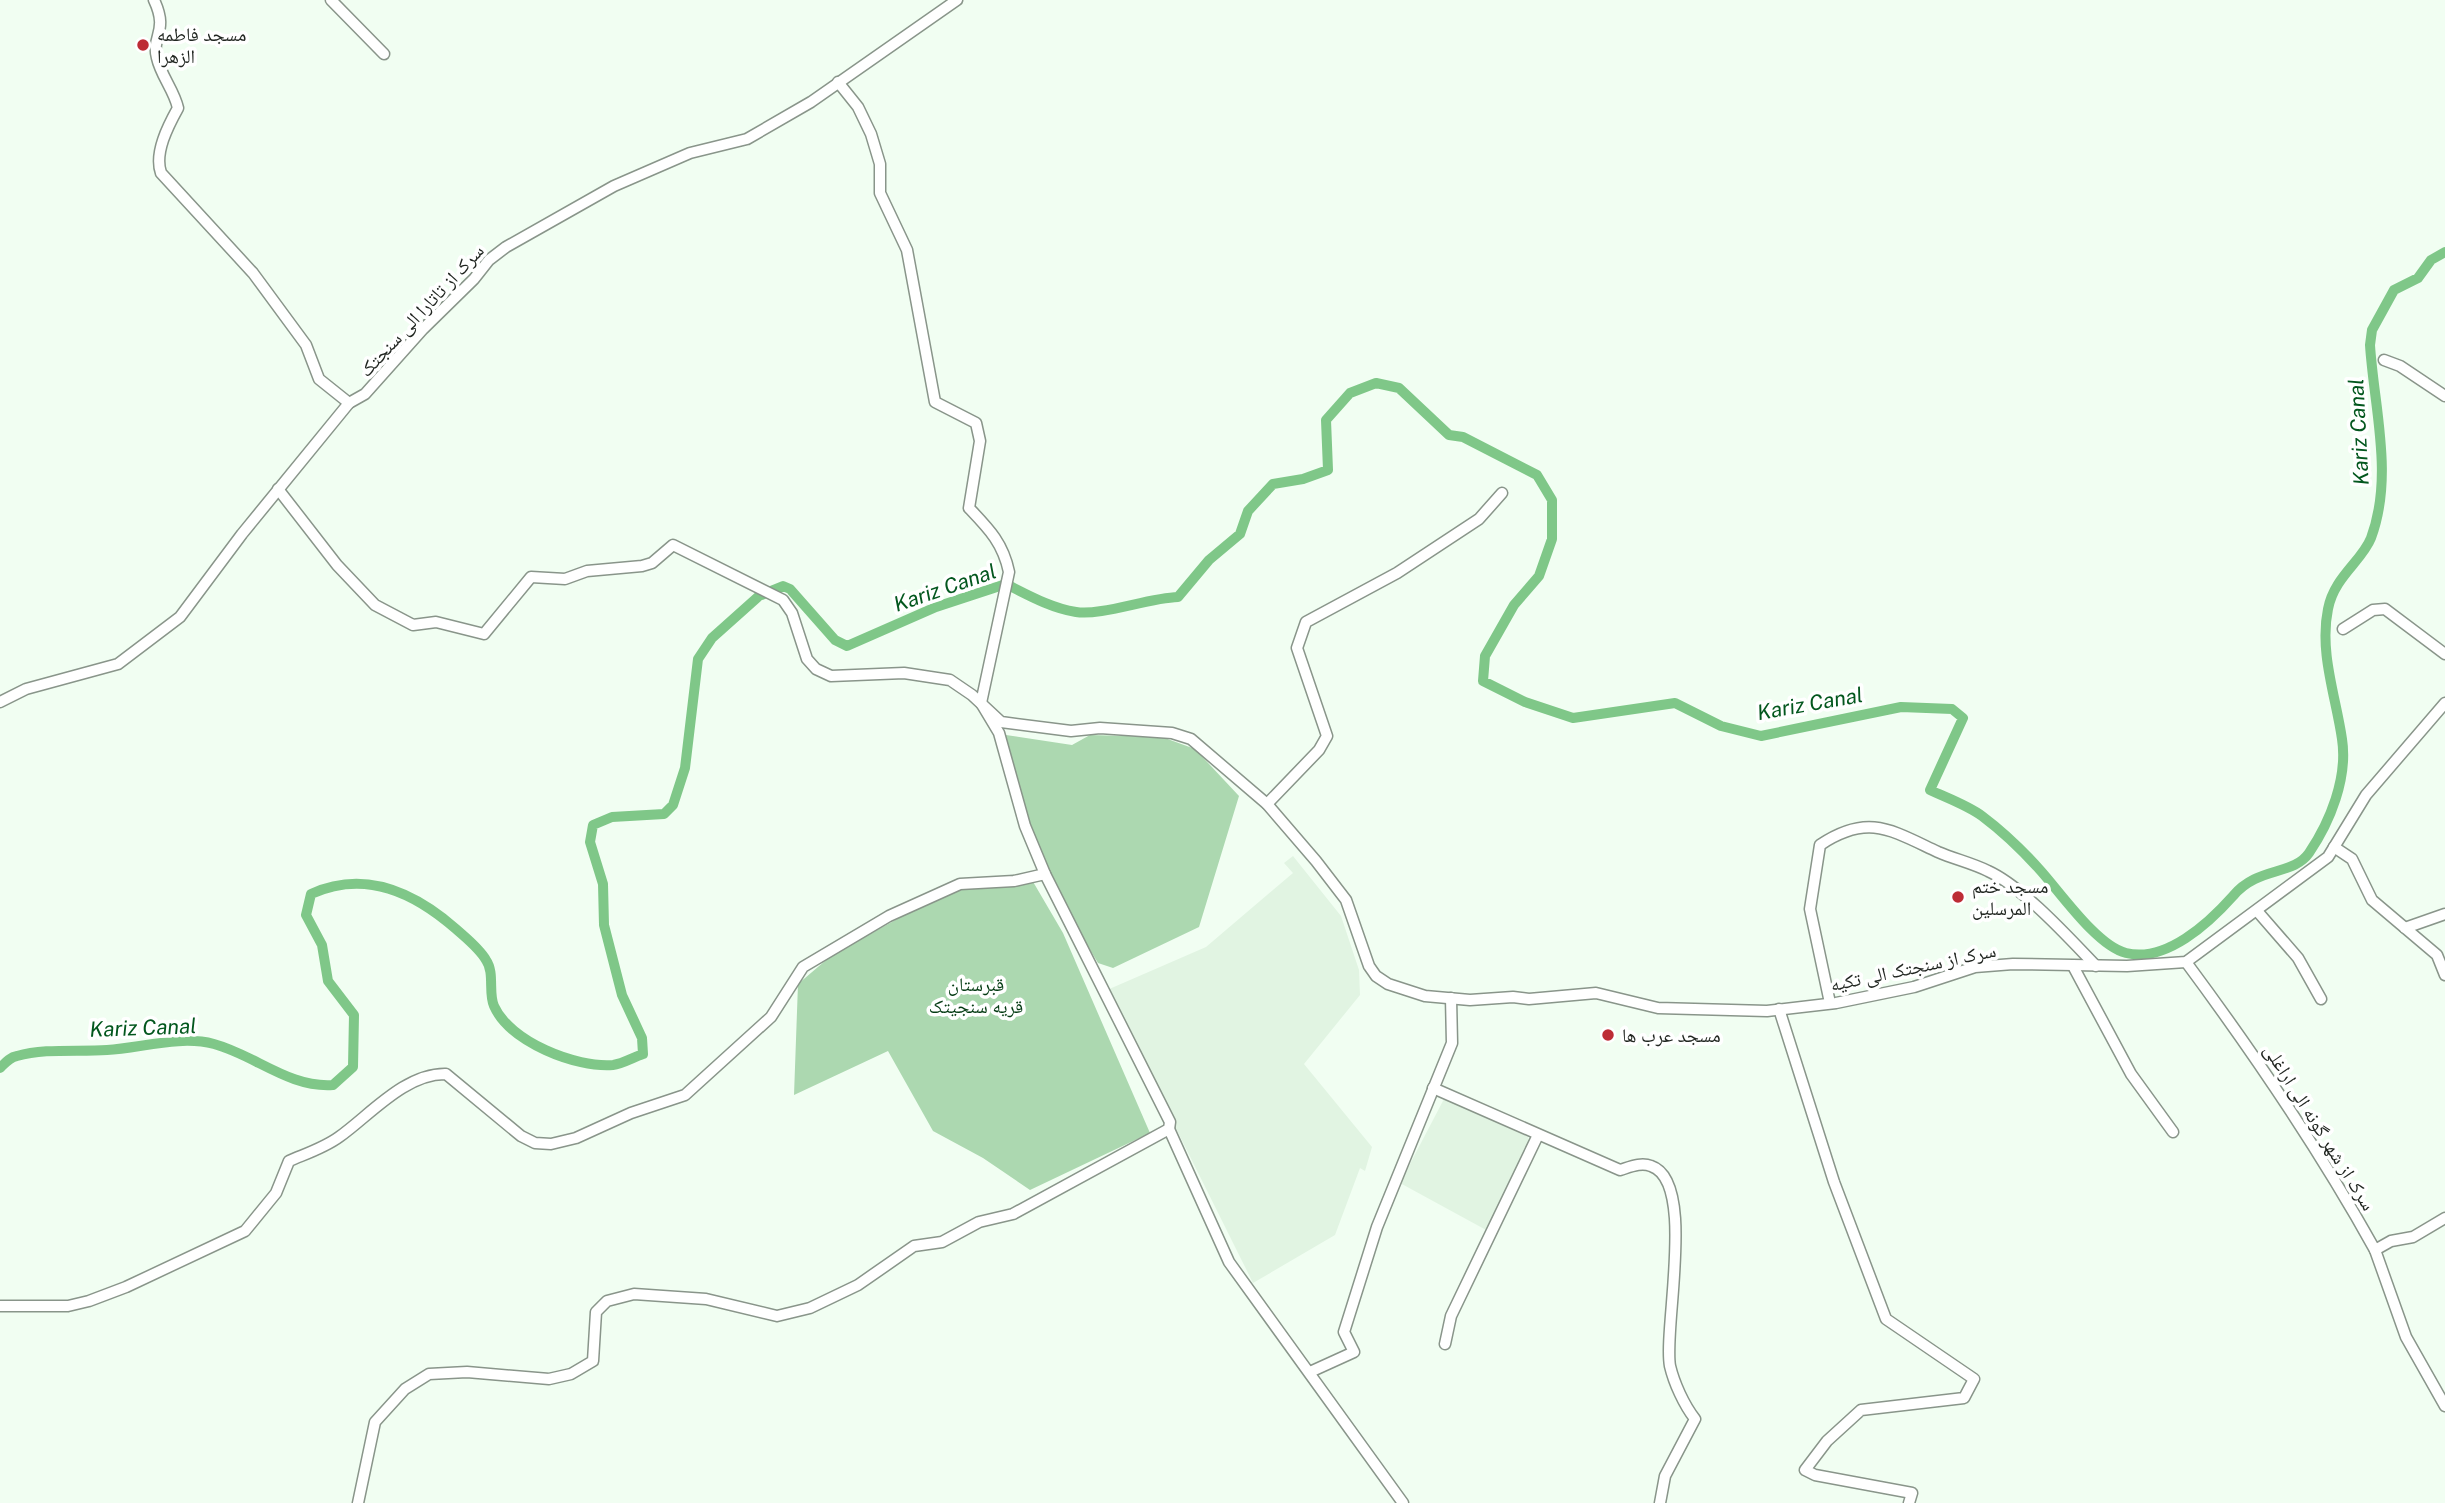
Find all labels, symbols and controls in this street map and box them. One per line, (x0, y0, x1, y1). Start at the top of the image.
place label: مسجد فاطمه الزهرا (157, 23, 246, 68)
marker: مسجد فاطمه الزهرا (135, 37, 151, 53)
street label: سرک از تاتارا الی سنجتک (354, 239, 489, 381)
water label: Kariz Canal (2343, 378, 2374, 486)
water label: Kariz Canal (890, 558, 999, 617)
water label: Kariz Canal (1755, 682, 1865, 725)
place label: مسجد ختم المرسلین (1972, 875, 2049, 920)
marker: مسجد ختم المرسلین (1950, 889, 1966, 905)
street label: سرک از سنجتک الی تکیه (1828, 939, 1998, 996)
park label: قبرستان قریه سنجیتک (929, 973, 1023, 1018)
water label: Kariz Canal (89, 1013, 197, 1042)
place label: مسجد عرب ها (1622, 1024, 1721, 1047)
marker: مسجد عرب ها (1600, 1027, 1616, 1043)
street label: سرک از شهر گونه الی اراغلی (2259, 1040, 2380, 1215)

